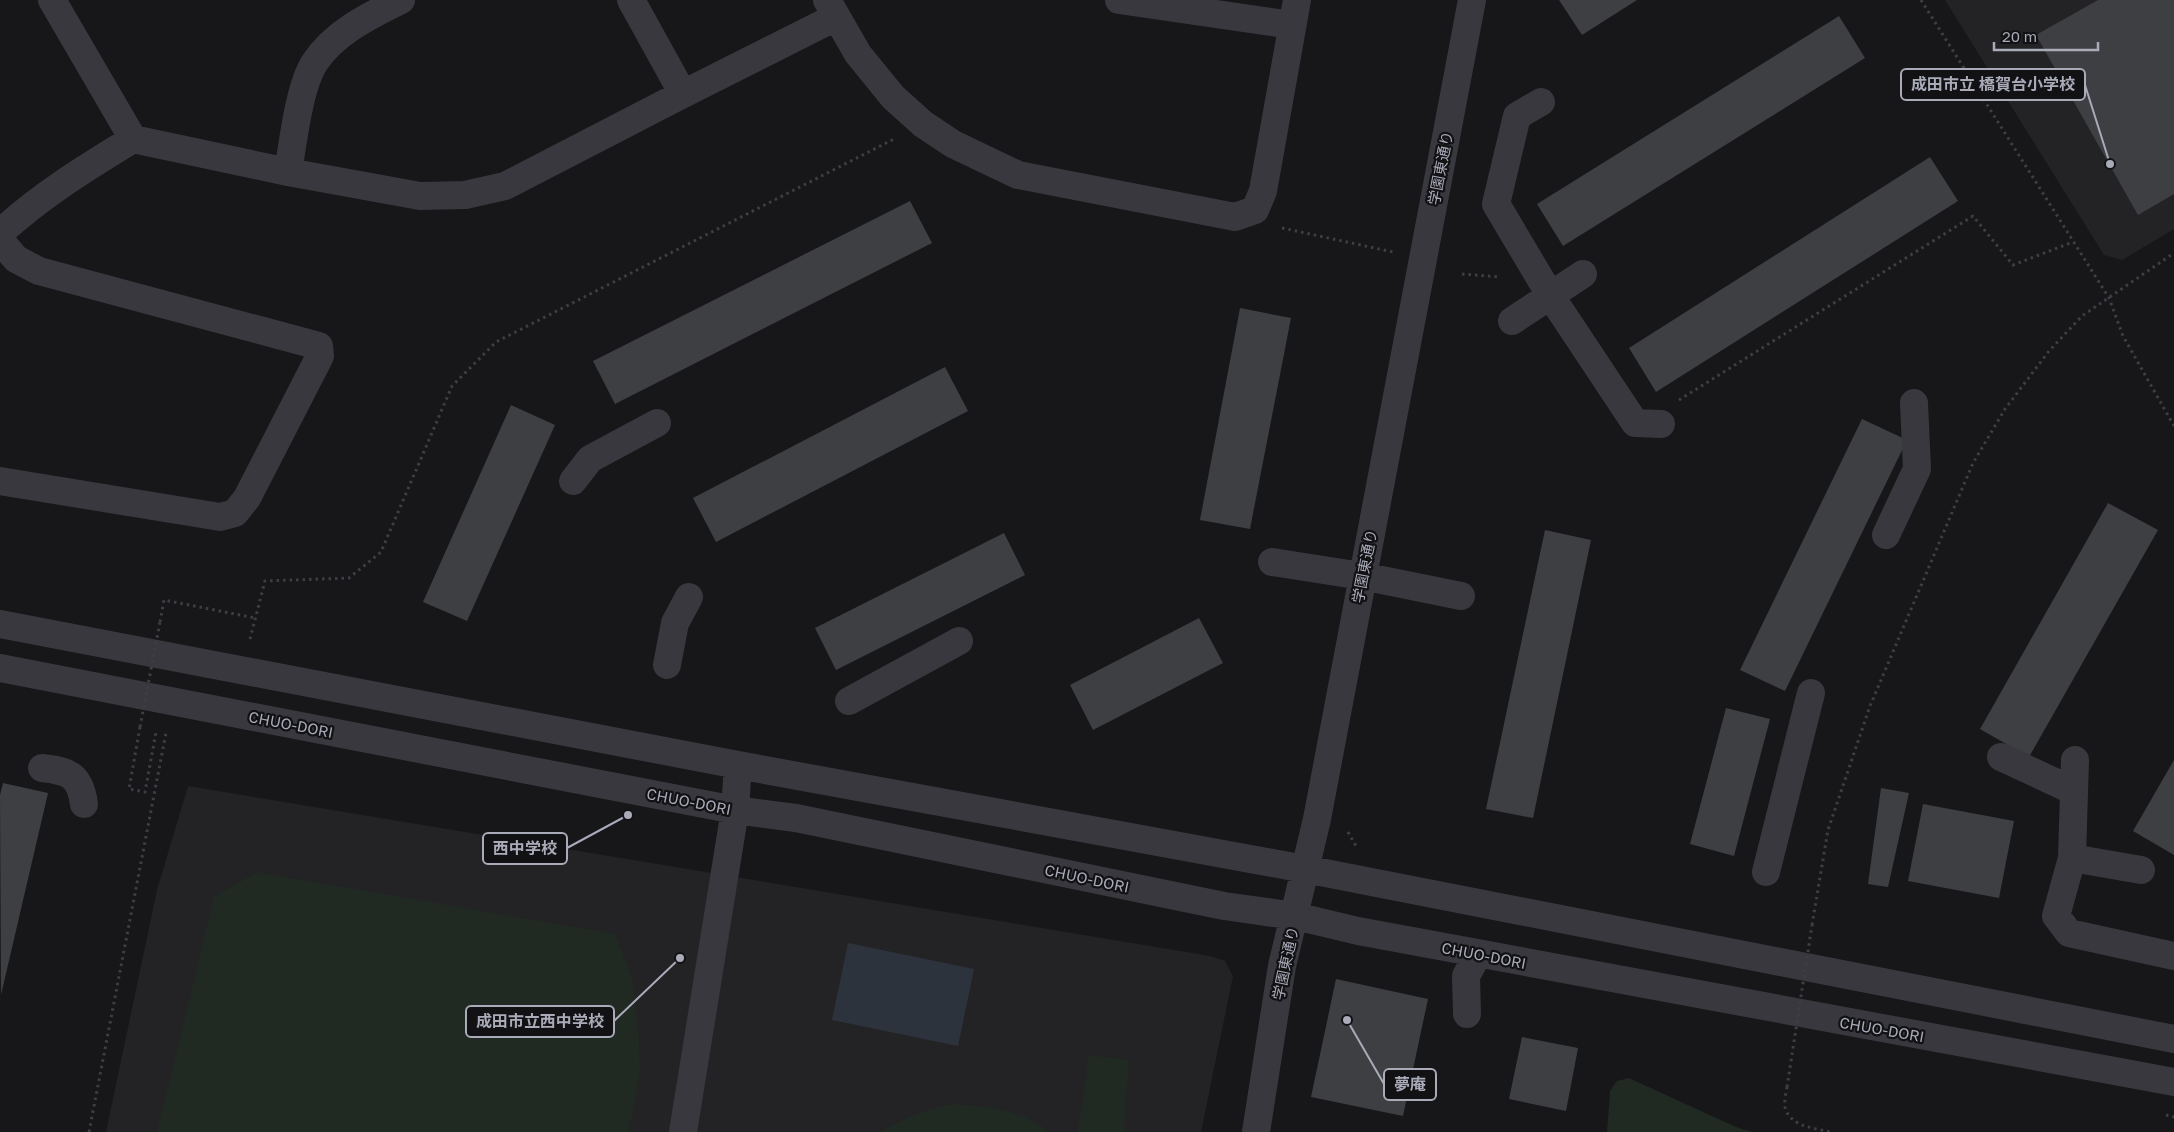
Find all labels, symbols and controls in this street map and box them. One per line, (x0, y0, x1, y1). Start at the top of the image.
scale bar (1994, 20, 2098, 52)
text: 20 m (2002, 27, 2037, 45)
callout: 成田市立 橋賀台小学校 (1901, 69, 2085, 100)
text: 成田市立 橋賀台小学校 (1911, 74, 2075, 94)
street label: 学園東通り (1424, 129, 1456, 207)
street label: 学園東通り (1348, 527, 1380, 605)
street label: CHUO-DORI (247, 707, 335, 741)
street label: CHUO-DORI (645, 784, 733, 818)
callout: 西中学校 (483, 833, 567, 864)
text: 西中学校 (493, 838, 557, 858)
street label: CHUO-DORI (1043, 860, 1131, 896)
street label: 学園東通り (1268, 924, 1302, 1002)
street label: CHUO-DORI (1440, 938, 1528, 972)
callout: 成田市立西中学校 (466, 1006, 614, 1037)
text: 成田市立西中学校 (476, 1011, 604, 1031)
street label: CHUO-DORI (1838, 1013, 1926, 1045)
callout: 夢庵 (1384, 1069, 1436, 1100)
text: 夢庵 (1394, 1074, 1426, 1094)

